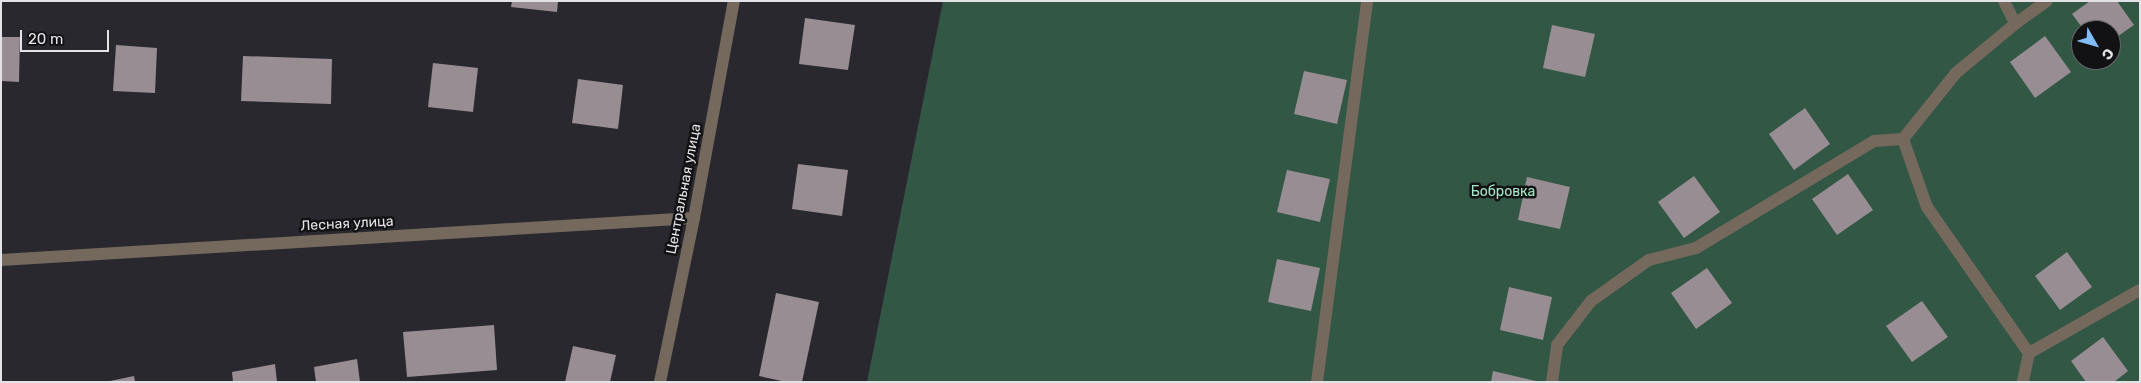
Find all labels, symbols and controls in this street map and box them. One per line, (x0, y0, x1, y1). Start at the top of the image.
scale bar (22, 20, 111, 52)
north arrow (2071, 20, 2121, 70)
text: 20 m (28, 30, 63, 48)
text: С (2098, 45, 2117, 63)
street label: Центральная улица (663, 122, 705, 256)
park label: Бобровка (1471, 184, 1535, 200)
street label: Лесная улица (300, 213, 394, 235)

